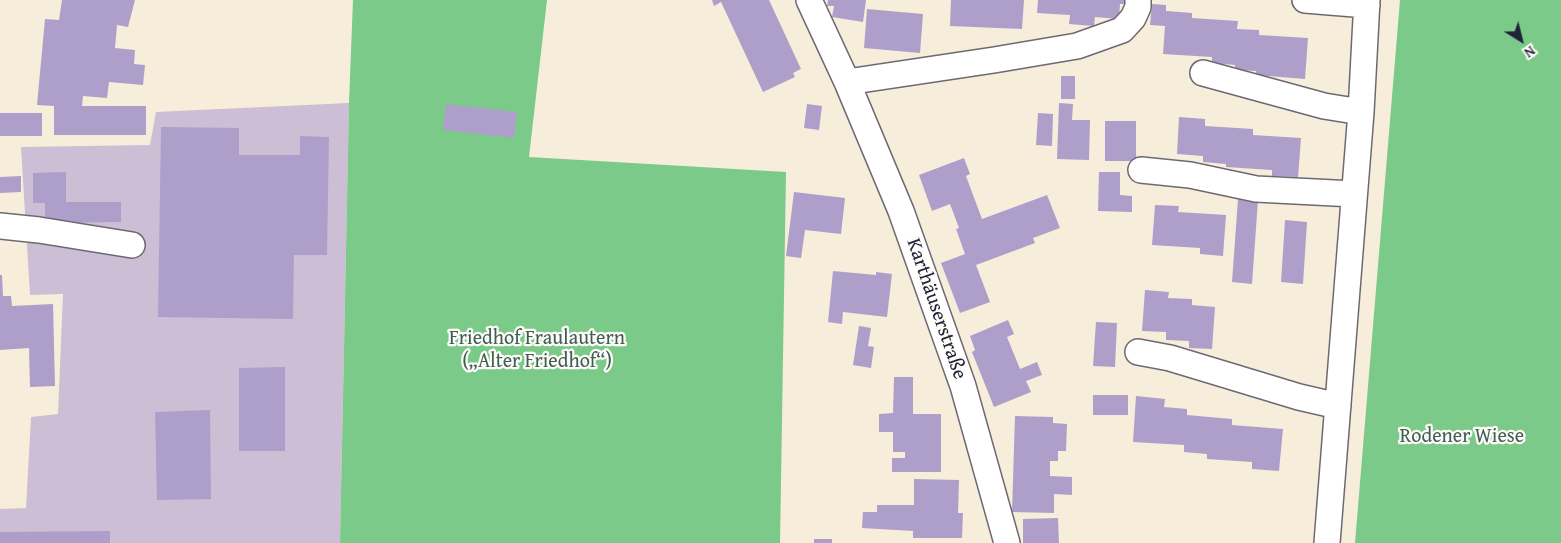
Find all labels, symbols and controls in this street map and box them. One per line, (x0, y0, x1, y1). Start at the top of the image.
north arrow (1496, 15, 1546, 65)
text: N (1520, 41, 1539, 63)
street label: Karthäuserstraße (901, 235, 971, 383)
park label: Friedhof Fraulautern („Alter Friedhof“) (449, 327, 625, 374)
park label: Rodener Wiese (1400, 425, 1524, 449)

